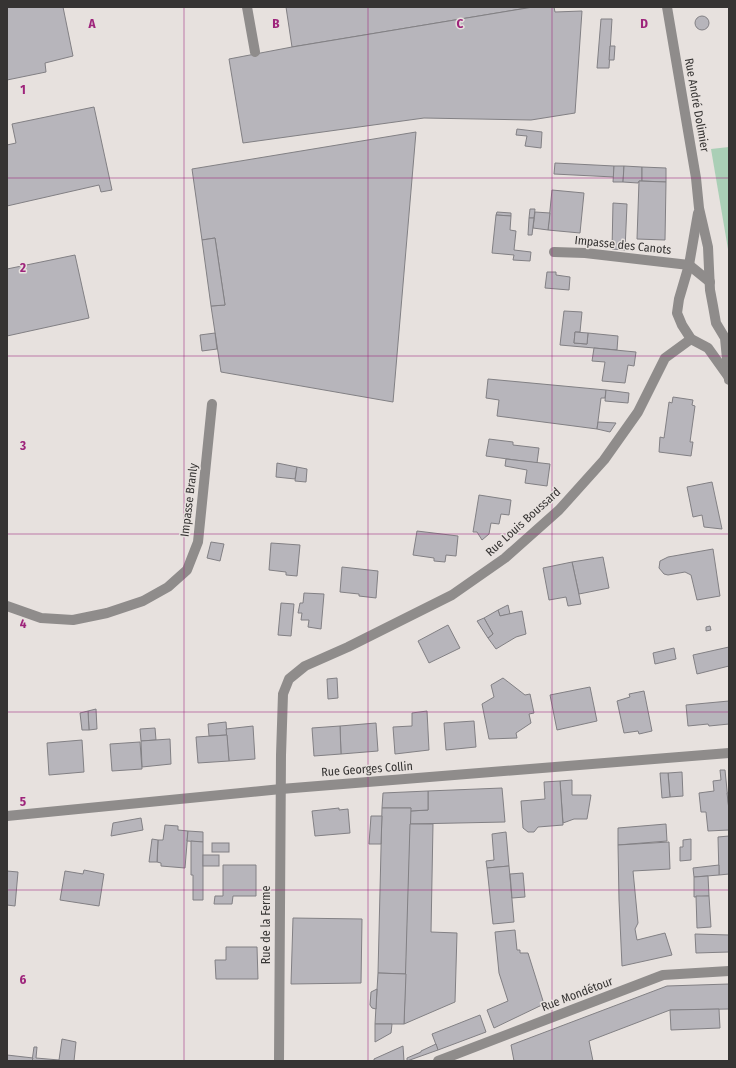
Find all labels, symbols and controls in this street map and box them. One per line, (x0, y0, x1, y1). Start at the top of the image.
text: A (87, 16, 96, 31)
text: B (272, 16, 280, 31)
text: C (457, 16, 464, 31)
text: D (640, 16, 648, 31)
street label: Rue André Dolimier (682, 57, 712, 154)
text: 1 (20, 82, 26, 97)
street label: Impasse des Canots (574, 233, 672, 257)
text: 2 (19, 260, 26, 275)
text: 3 (19, 438, 26, 453)
street label: Impasse Branly (178, 462, 201, 538)
street label: Rue Louis Boussard (483, 485, 563, 559)
text: 4 (20, 616, 27, 631)
street label: Rue Georges Collin (321, 759, 413, 779)
text: 5 (20, 794, 26, 809)
street label: Rue de la Ferme (259, 886, 273, 964)
text: 6 (20, 972, 27, 987)
street label: Rue Mondétour (539, 974, 616, 1014)

